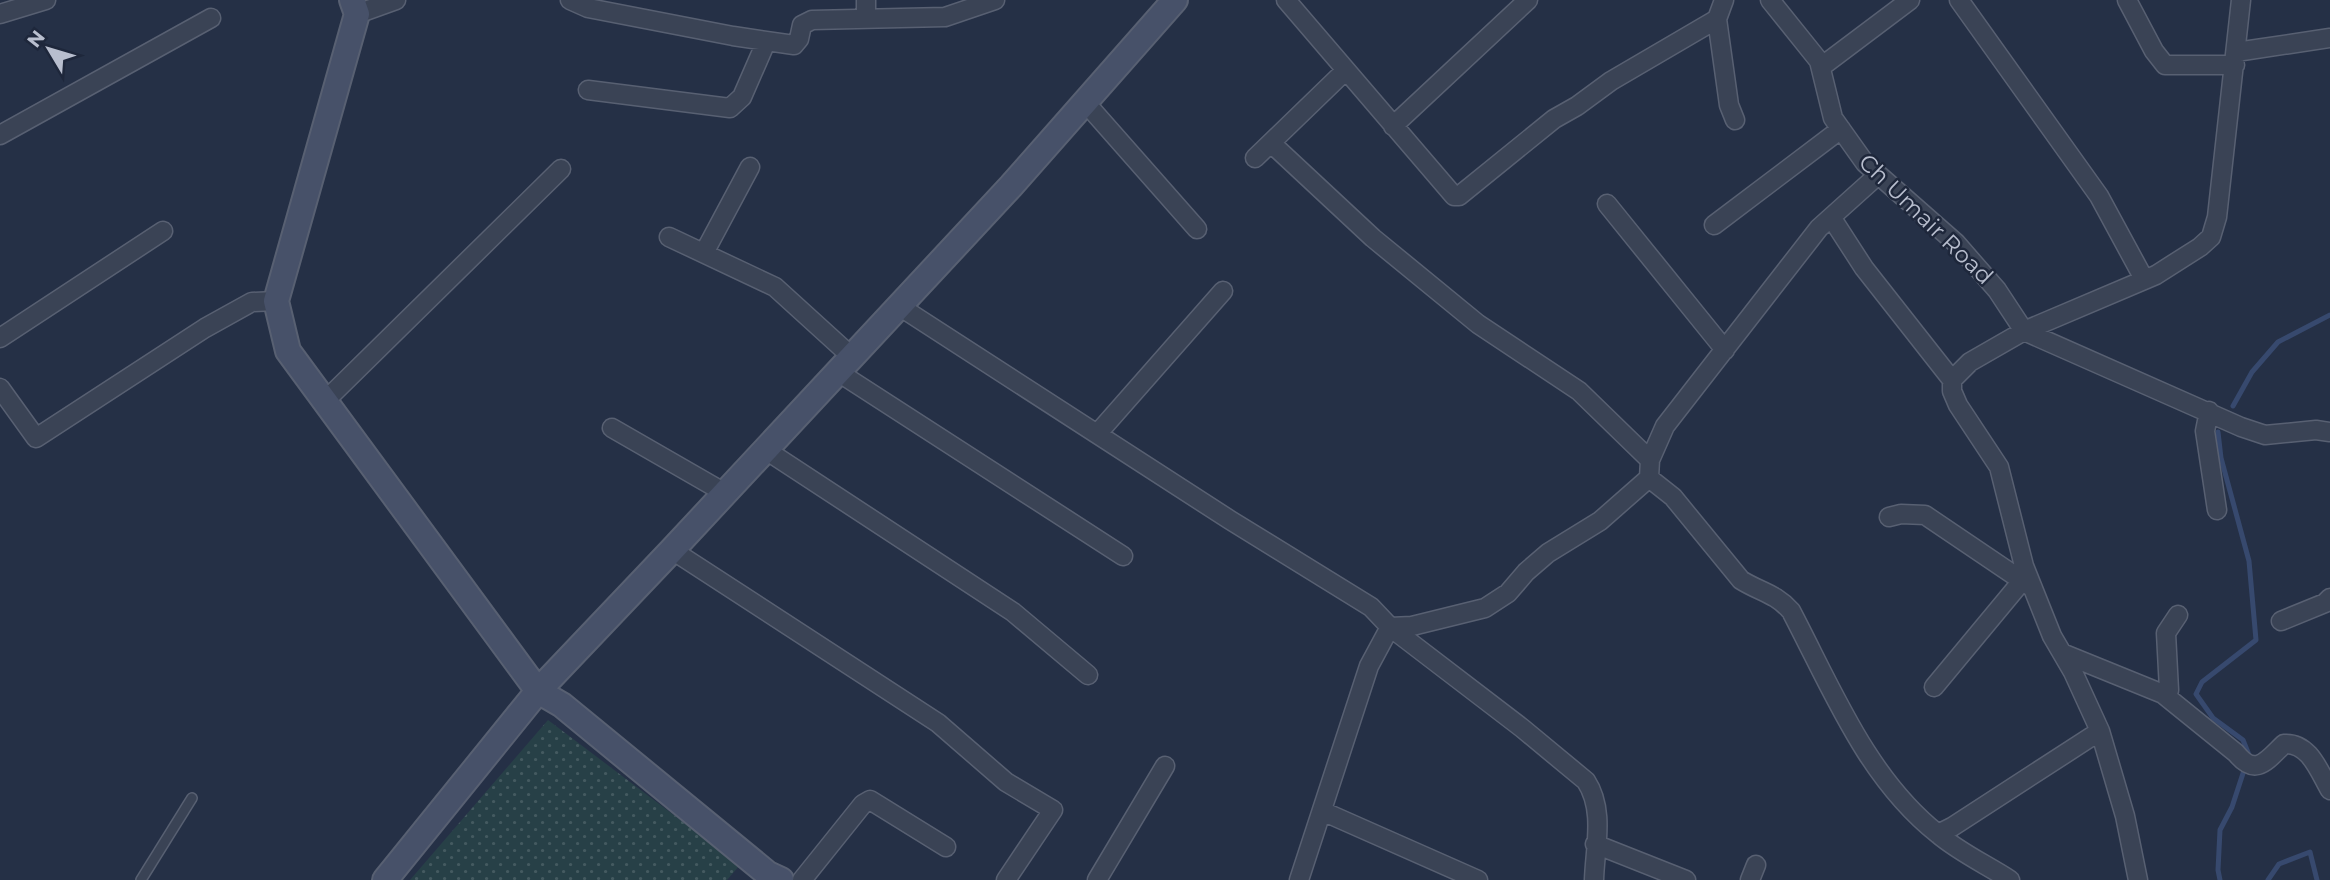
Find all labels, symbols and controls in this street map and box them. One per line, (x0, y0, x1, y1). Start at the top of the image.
north arrow (14, 14, 84, 84)
text: N (22, 26, 50, 52)
street label: Ch Umair Road (1853, 148, 1999, 290)

